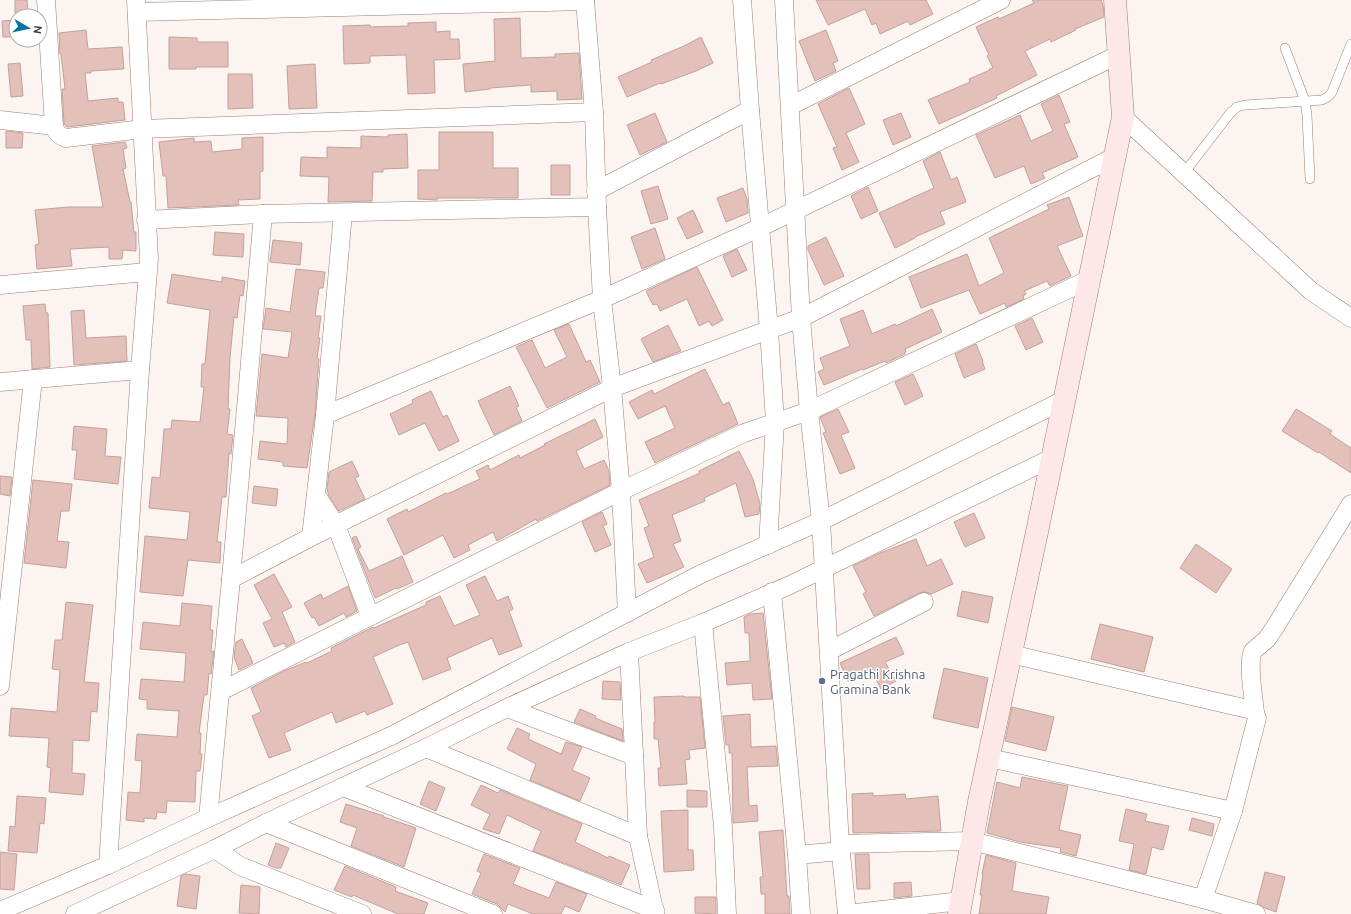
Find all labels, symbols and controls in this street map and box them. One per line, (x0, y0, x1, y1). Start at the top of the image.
north arrow (8, 8, 48, 48)
text: N (31, 25, 44, 35)
place label: Pragathi Krishna Gramina Bank (830, 667, 925, 696)
marker: Pragathi Krishna Gramina Bank (817, 676, 827, 686)

